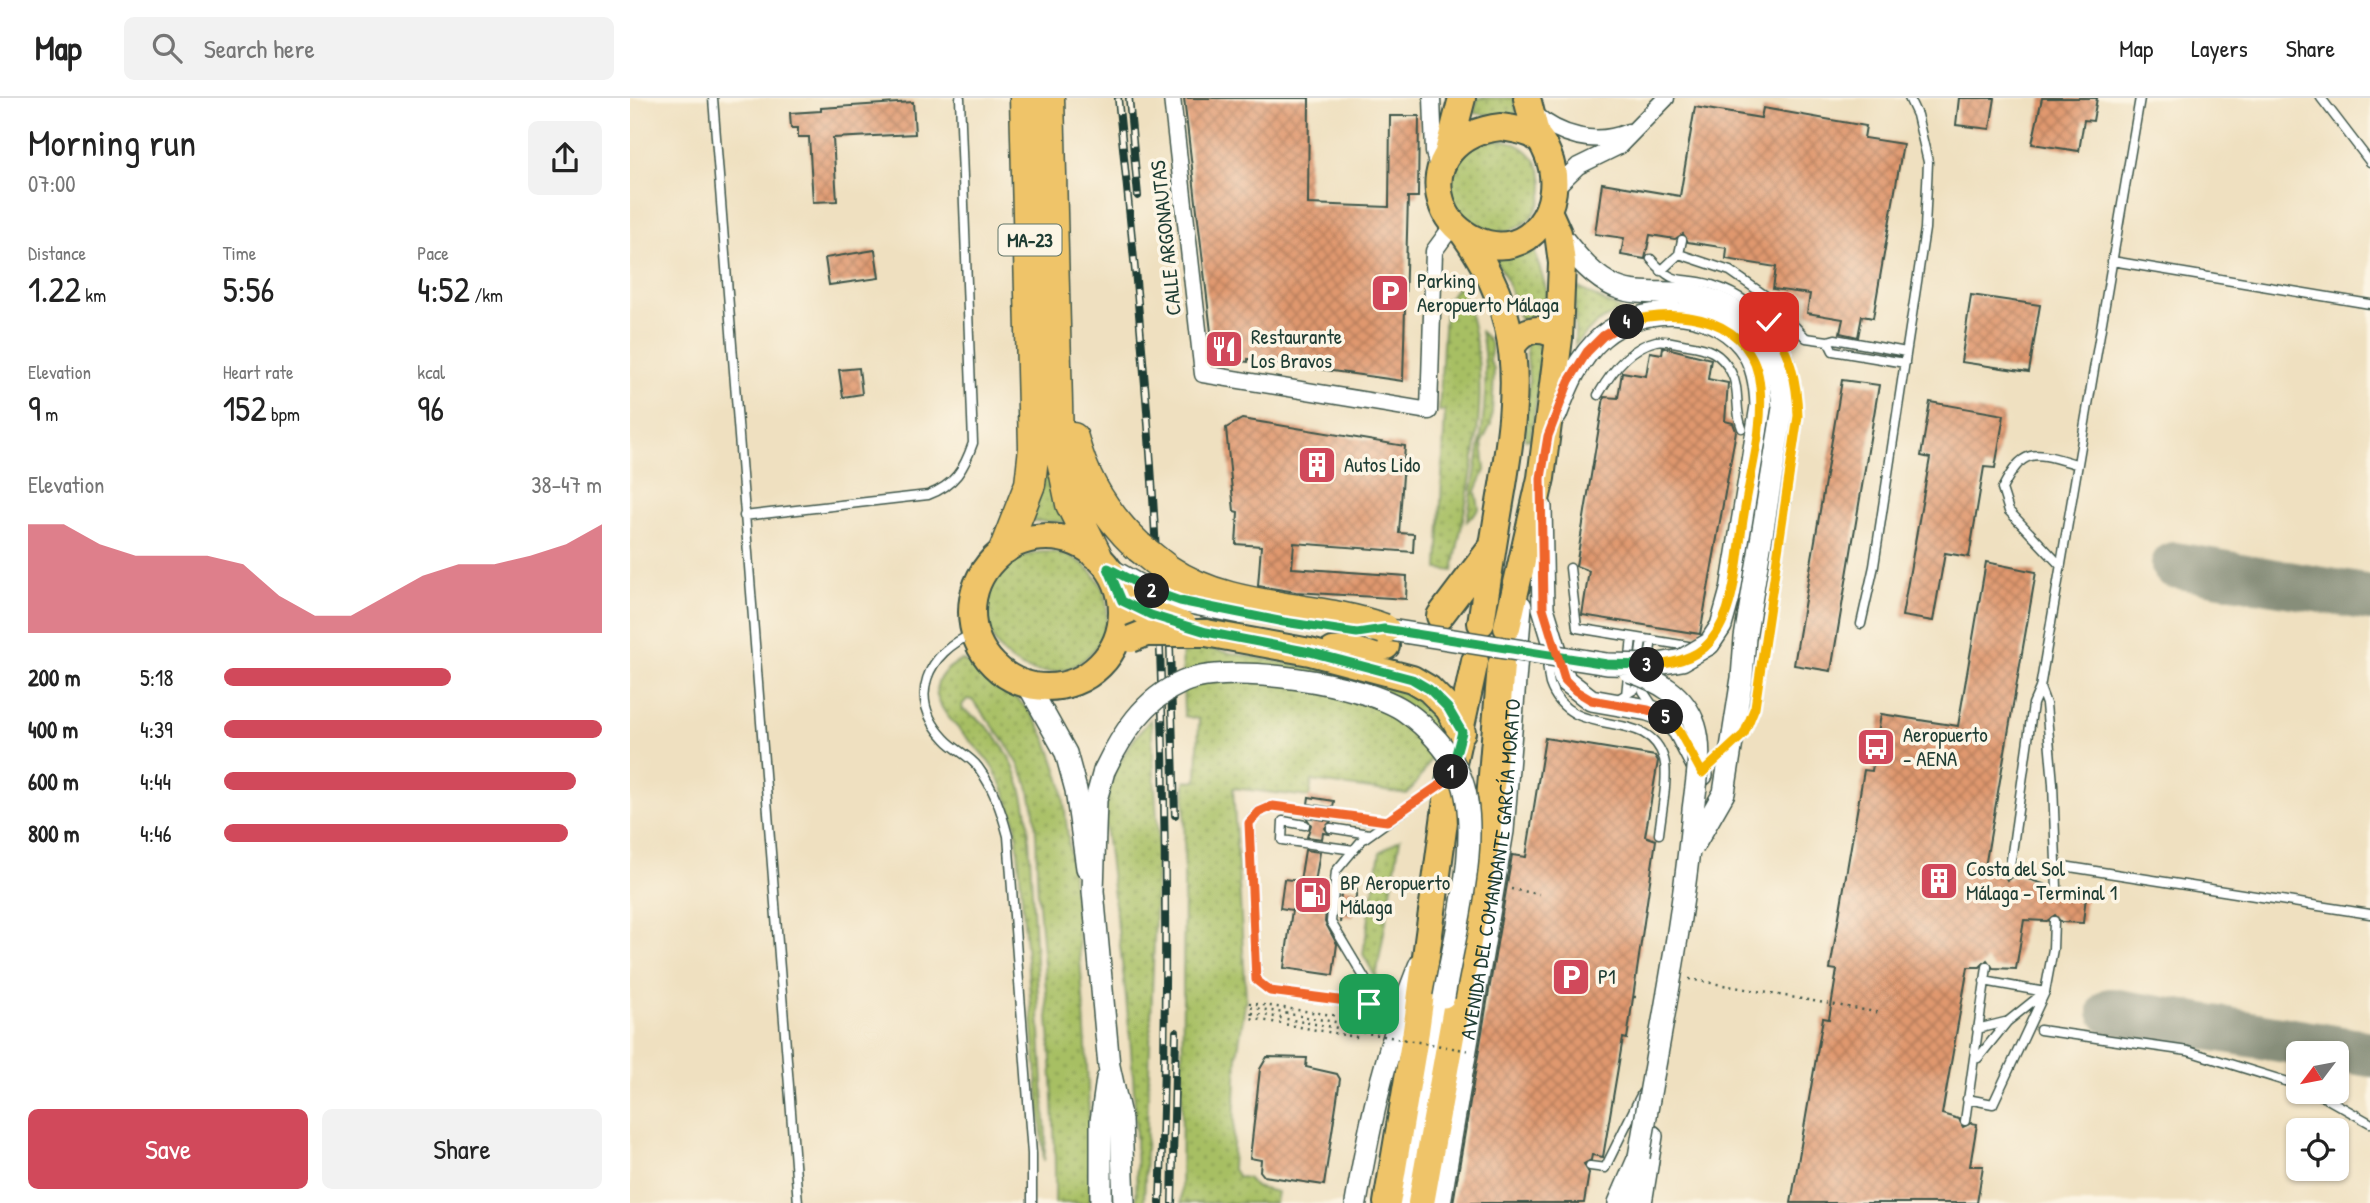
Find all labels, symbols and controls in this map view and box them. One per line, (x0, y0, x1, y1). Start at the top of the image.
search box (124, 17, 614, 80)
text: Map (35, 26, 82, 70)
icon: search (148, 29, 186, 67)
text: Search here (204, 31, 315, 66)
text: Map (2119, 32, 2153, 64)
text: Layers (2191, 32, 2248, 64)
text: Share (2286, 32, 2335, 64)
text: Morning run (28, 116, 196, 168)
button: share (528, 121, 602, 195)
street label: CALLE ARGONAUTAS (1143, 159, 1188, 317)
text: 07:00 (28, 168, 76, 199)
road number: MA-23 (998, 224, 1062, 256)
text: Distance (28, 240, 86, 266)
text: Time (223, 240, 256, 266)
text: Pace (417, 240, 449, 266)
text: 1.22 (28, 266, 81, 313)
text: 5:56 (223, 266, 274, 313)
text: 4:52 (417, 266, 470, 313)
place label: Parking Aeropuerto Málaga (1417, 266, 1559, 319)
parking icon: Parking Aeropuerto Málaga (1369, 272, 1411, 314)
text: km (81, 282, 106, 308)
text: /km (470, 282, 503, 308)
pin (1739, 292, 1799, 352)
icon: check (1750, 303, 1788, 341)
pin: 4 (1609, 304, 1644, 340)
text: 4 (1623, 308, 1630, 334)
place label: Restaurante Los Bravos (1251, 322, 1342, 375)
restaurant icon: Restaurante Los Bravos (1203, 328, 1245, 370)
text: Elevation (28, 359, 91, 385)
text: Heart rate (223, 359, 294, 385)
text: kcal (417, 359, 445, 385)
text: 9 (28, 385, 41, 432)
text: 152 (223, 385, 267, 432)
text: 96 (417, 385, 444, 432)
text: m (41, 401, 58, 427)
text: bpm (267, 401, 300, 427)
building icon: Autos Lido (1296, 444, 1338, 486)
place label: Autos Lido (1344, 450, 1420, 479)
text: Elevation (28, 469, 104, 500)
text: 38–47 m (531, 469, 602, 500)
pin: 2 (1134, 574, 1170, 608)
text: 2 (1147, 577, 1156, 603)
pin: 3 (1630, 648, 1664, 682)
text: 3 (1642, 651, 1651, 677)
text: 200 m (28, 662, 80, 693)
text: 5:18 (140, 662, 173, 693)
street label: AVENIDA DEL COMANDANTE GARCÍA MORATO (1453, 698, 1528, 1042)
pin: 5 (1648, 700, 1684, 734)
text: 5 (1661, 703, 1670, 729)
text: 400 m (28, 714, 78, 745)
text: 4:39 (140, 714, 173, 745)
place label: Aeropuerto - AENA (1903, 720, 1988, 773)
bus stop icon: Aeropuerto - AENA (1855, 726, 1897, 768)
pin: 1 (1434, 754, 1468, 790)
text: 1 (1447, 758, 1454, 784)
text: 600 m (28, 766, 79, 797)
text: 4:44 (140, 766, 171, 797)
text: 800 m (28, 818, 80, 849)
text: 4:46 (140, 818, 172, 849)
place label: Costa del Sol Málaga - Terminal 1 (1966, 854, 2117, 907)
building icon: Costa del Sol Málaga - Terminal 1 (1918, 860, 1960, 902)
place label: BP Aeropuerto Málaga (1340, 868, 1450, 921)
fuel station icon: BP Aeropuerto Málaga (1292, 874, 1334, 916)
parking icon: P1 (1550, 956, 1592, 998)
place label: P1 (1598, 962, 1616, 991)
pin (1339, 974, 1399, 1034)
icon: arrive (1350, 985, 1388, 1023)
north arrow (2286, 1041, 2348, 1104)
map controls (2286, 1041, 2349, 1181)
button: Save (28, 1109, 308, 1189)
button: Share (322, 1109, 602, 1189)
button: locate (2286, 1118, 2349, 1181)

